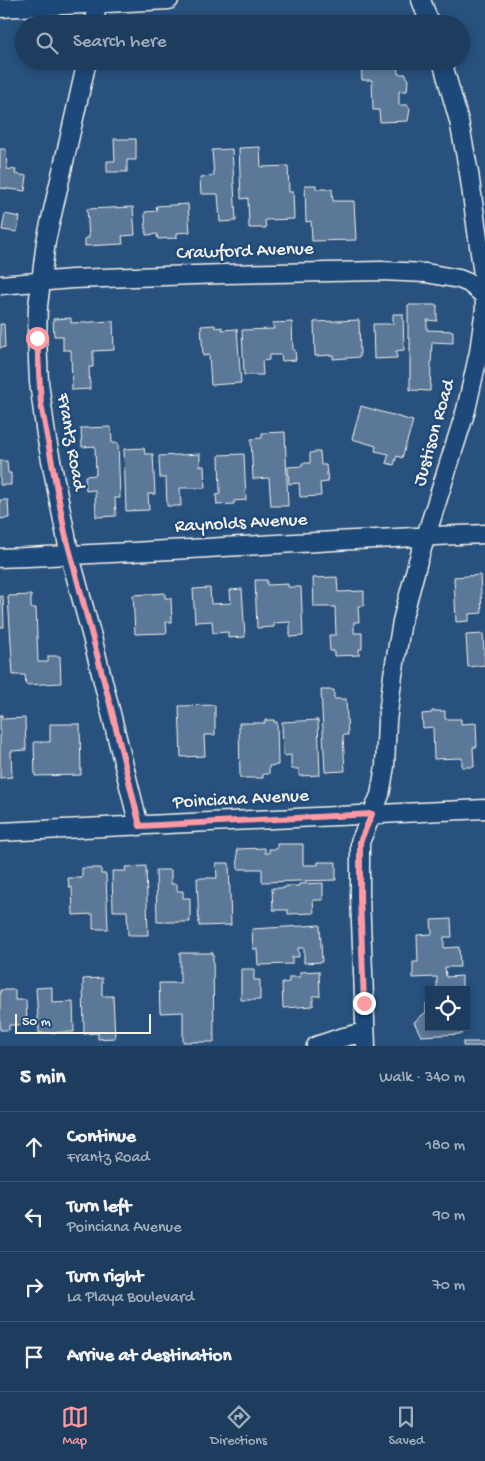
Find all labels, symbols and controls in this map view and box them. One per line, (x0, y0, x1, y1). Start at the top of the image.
search box (15, 15, 470, 70)
icon: search (33, 29, 61, 57)
text: Search here (73, 31, 167, 54)
street label: Crawford Avenue (176, 238, 314, 266)
route start (26, 327, 49, 350)
street label: Justison Road (409, 375, 462, 489)
street label: Frantz Road (50, 391, 90, 494)
street label: Raynolds Avenue (174, 509, 308, 539)
street label: Poinciana Avenue (172, 785, 310, 815)
map controls (425, 986, 470, 1031)
button: locate (425, 986, 470, 1031)
route end (353, 992, 376, 1015)
scale bar (15, 1011, 151, 1034)
text: 50 m (22, 1014, 51, 1031)
text: 5 min (20, 1066, 65, 1091)
text: Walk · 340 m (379, 1069, 465, 1088)
text: Continue (67, 1126, 136, 1149)
icon: ahead (20, 1133, 48, 1161)
text: 180 m (426, 1137, 465, 1156)
text: Frantz Road (67, 1149, 150, 1168)
text: Turn left (67, 1196, 131, 1219)
icon: left (20, 1203, 48, 1231)
text: 90 m (433, 1207, 465, 1226)
text: Poinciana Avenue (67, 1219, 181, 1238)
text: Turn right (67, 1266, 143, 1289)
icon: right (20, 1273, 48, 1301)
text: 70 m (432, 1277, 465, 1296)
text: La Playa Boulevard (67, 1289, 194, 1308)
icon: arrive (20, 1343, 48, 1371)
text: Arrive at destination (67, 1345, 231, 1368)
tab: Map (61, 1403, 89, 1450)
tab: Directions (210, 1403, 267, 1450)
tab: Saved (388, 1403, 424, 1450)

